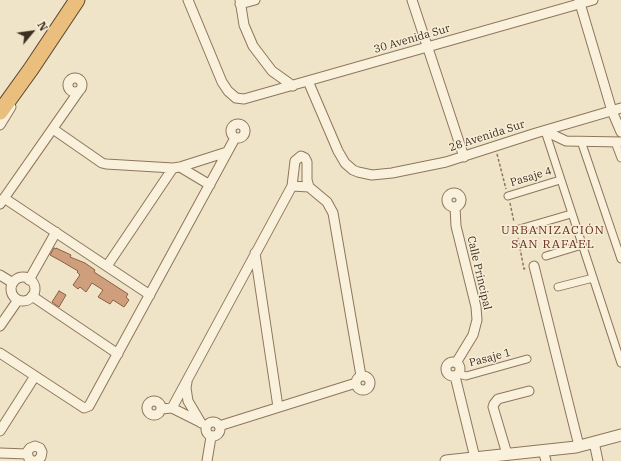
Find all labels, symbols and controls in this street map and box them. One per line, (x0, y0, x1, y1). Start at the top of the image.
north arrow (12, 12, 52, 52)
text: N (34, 19, 51, 33)
street label: 30 Avenida Sur (372, 22, 452, 56)
street label: 28 Avenida Sur (448, 118, 526, 154)
street label: Pasaje 4 (509, 164, 553, 190)
district label: URBANIZACIÓN SAN RAFAEL (501, 224, 605, 252)
street label: Calle Principal (464, 235, 494, 311)
street label: Pasaje 1 (468, 346, 512, 370)

